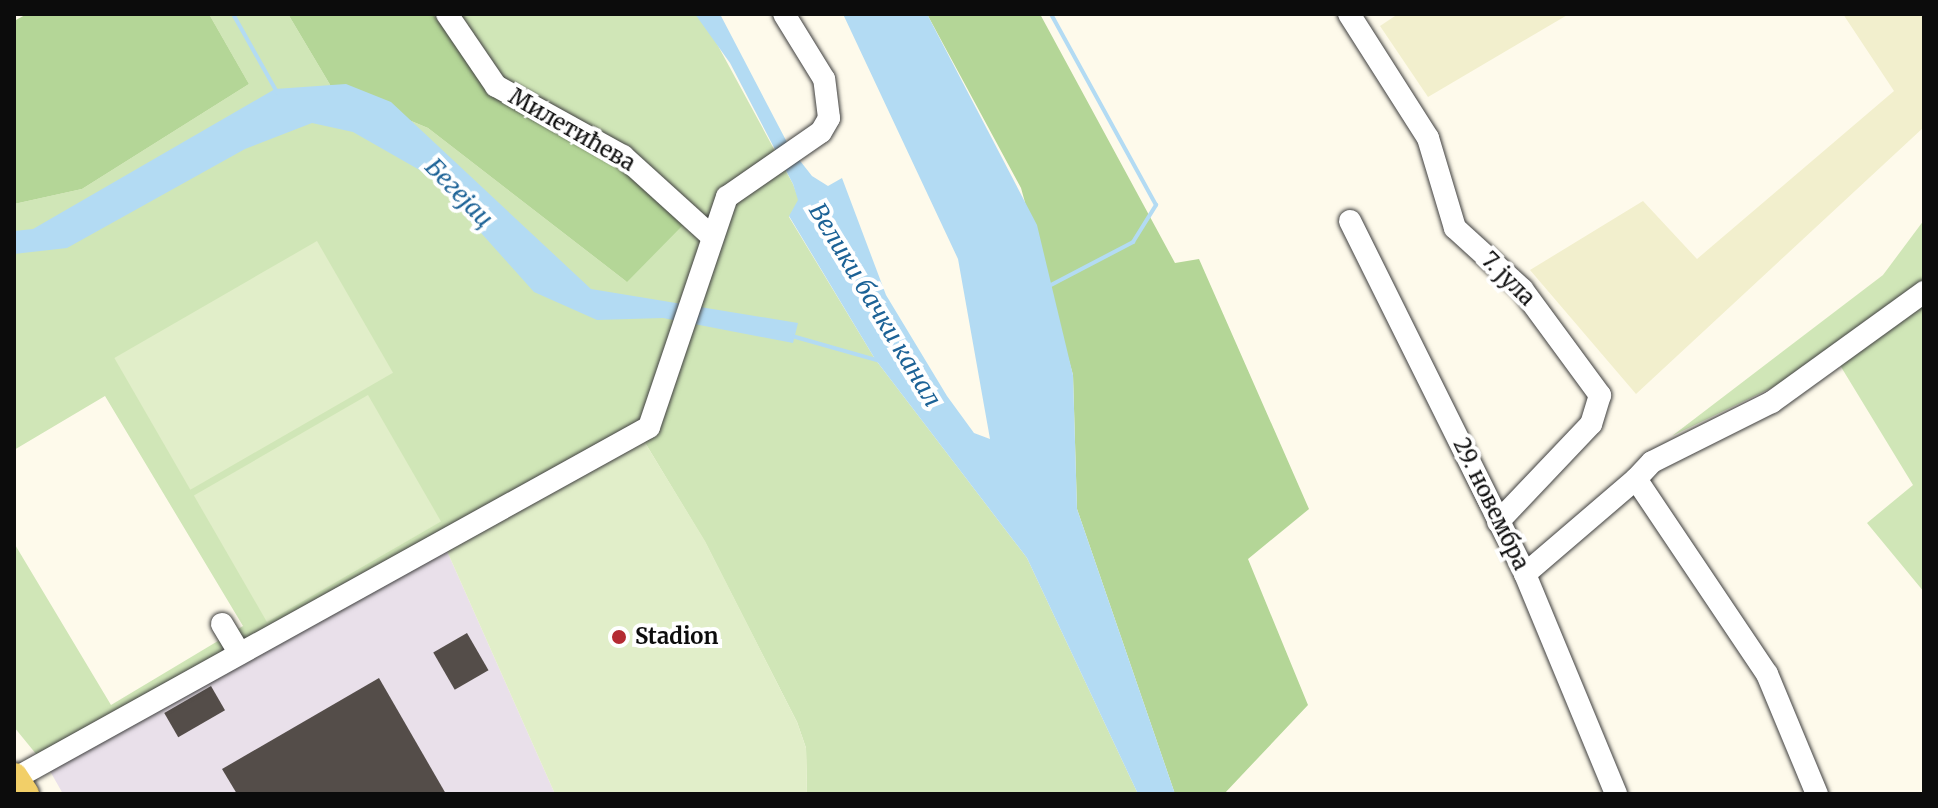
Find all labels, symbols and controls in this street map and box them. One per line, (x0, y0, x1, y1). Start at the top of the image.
street label: Милетићева (504, 83, 640, 177)
water label: Бегејац (419, 153, 499, 233)
water label: Велики бачки канал (803, 198, 947, 412)
street label: 7. јула (1476, 247, 1540, 311)
street label: 29. новембра (1448, 434, 1534, 574)
place label: Stadion (635, 624, 718, 650)
marker: Stadion (610, 628, 628, 646)

